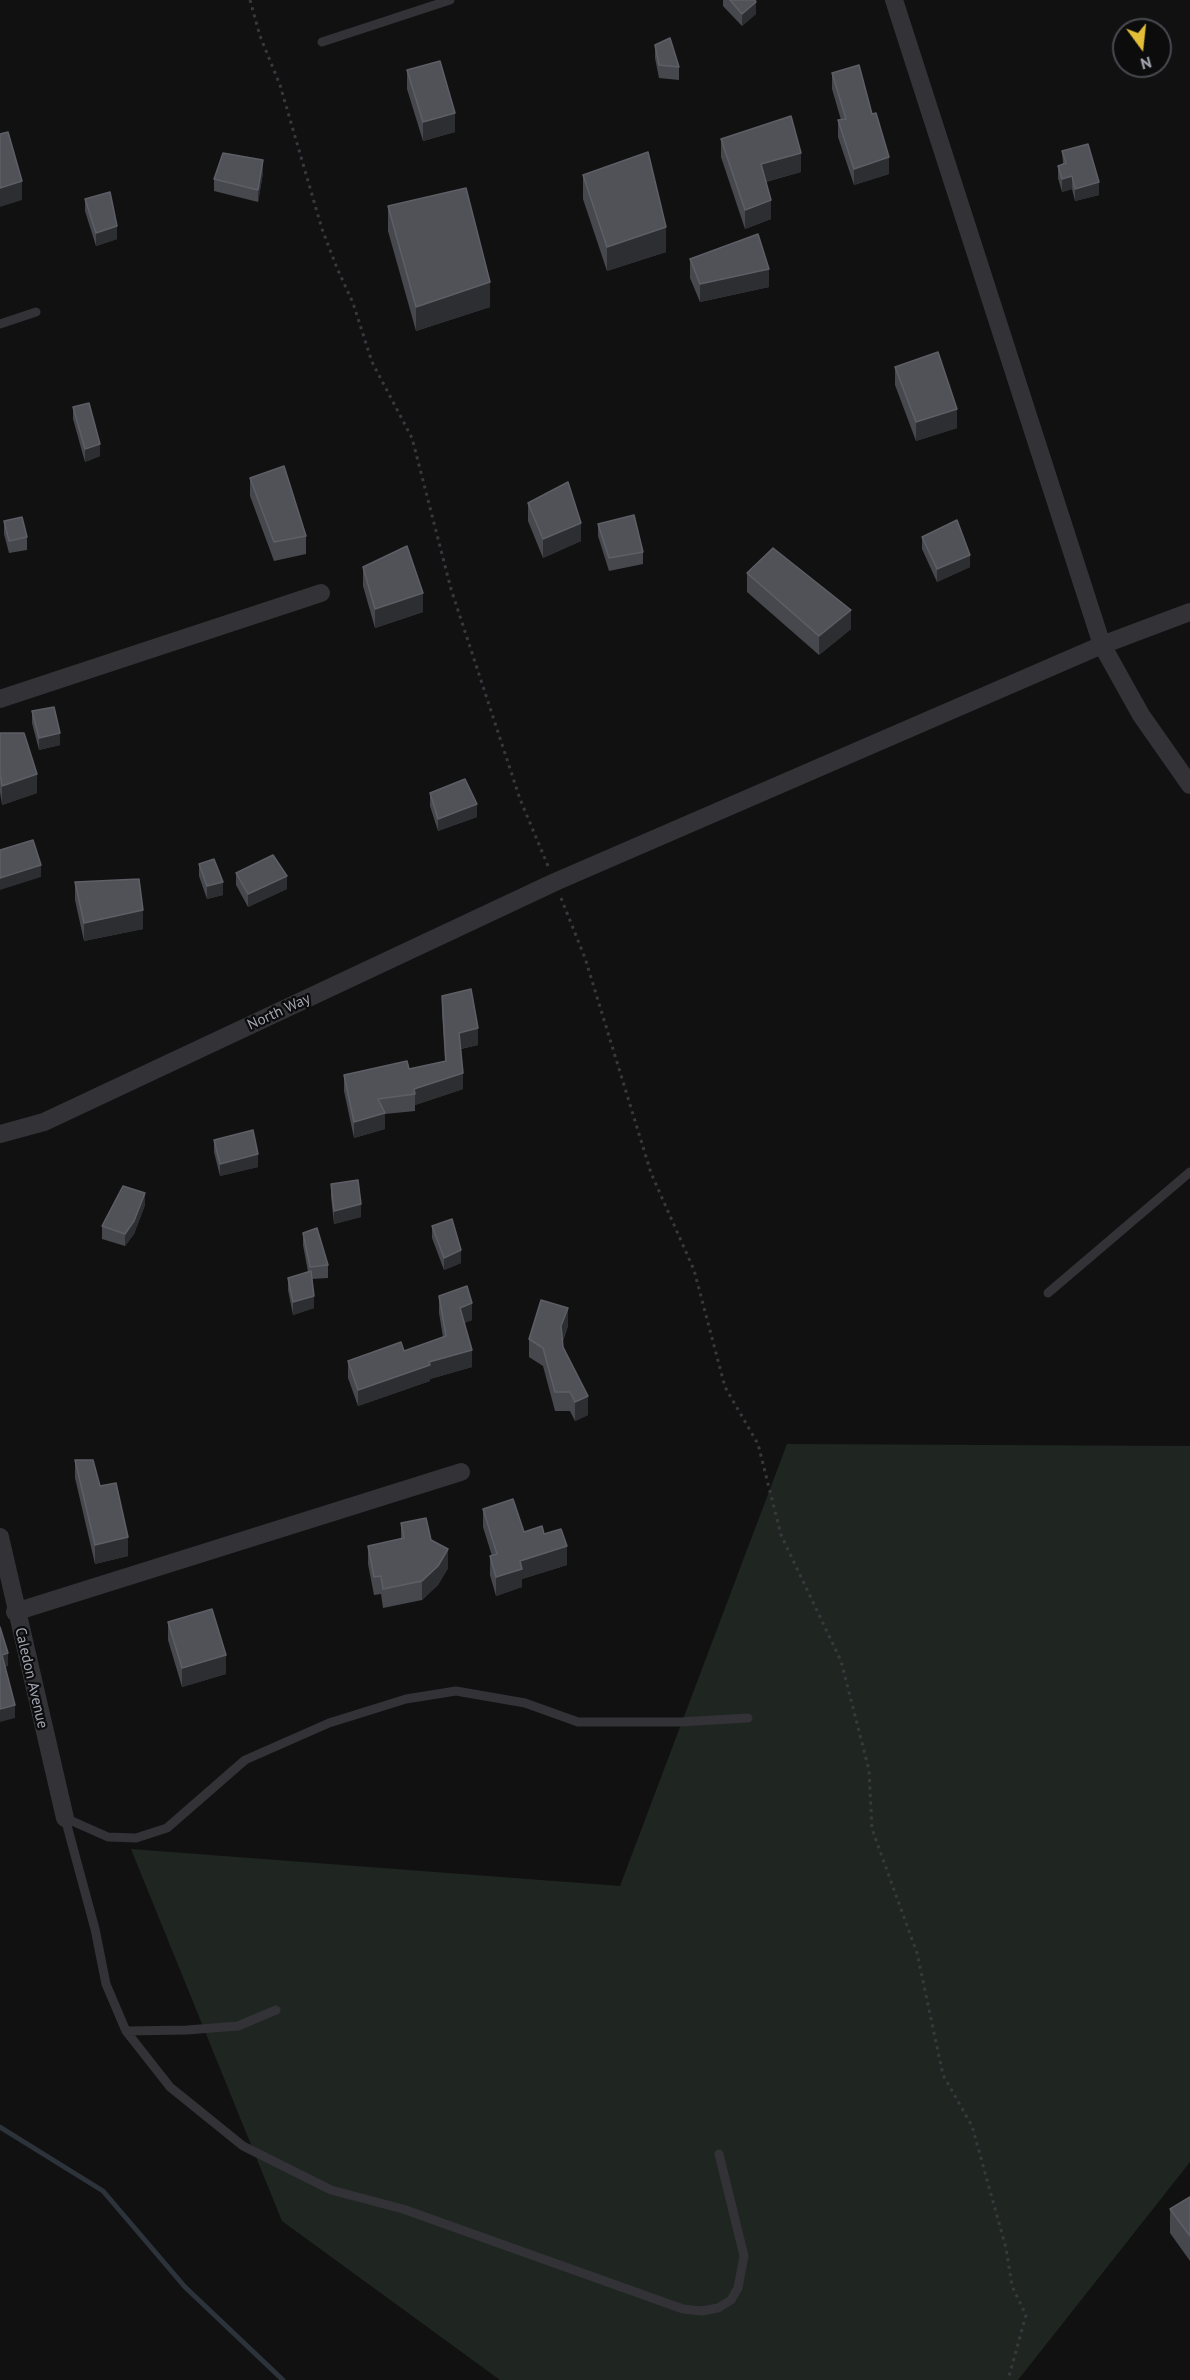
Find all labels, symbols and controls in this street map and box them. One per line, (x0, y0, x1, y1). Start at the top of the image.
north arrow (1112, 18, 1172, 78)
text: N (1138, 52, 1154, 74)
street label: North Way (245, 990, 313, 1034)
street label: Caledon Avenue (11, 1626, 51, 1730)

